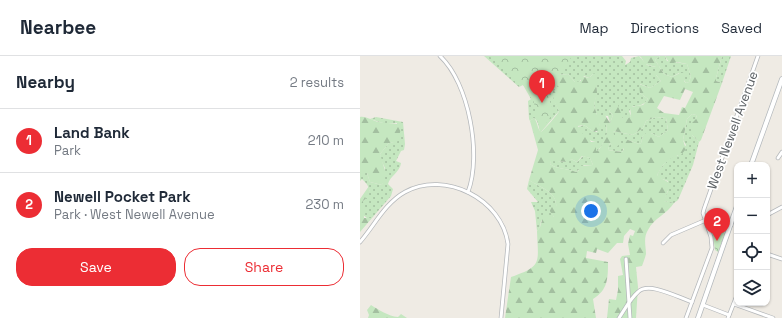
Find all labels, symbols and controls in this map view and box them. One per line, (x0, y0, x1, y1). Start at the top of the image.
text: Nearbee (20, 15, 96, 40)
text: Map (579, 19, 609, 37)
text: Directions (631, 19, 699, 37)
text: Saved (721, 19, 762, 37)
street label: West Newell Avenue (703, 69, 762, 192)
pin: 1 (529, 70, 555, 103)
text: Nearby (16, 71, 75, 93)
text: 2 results (290, 74, 344, 91)
text: Land Bank (54, 123, 130, 142)
text: 1 (26, 132, 32, 149)
text: 210 m (308, 132, 344, 149)
text: Park (54, 142, 81, 159)
map controls (734, 162, 770, 306)
button: + (734, 162, 770, 198)
text: Newell Pocket Park (54, 187, 191, 206)
text: 2 (25, 196, 33, 213)
text: 230 m (306, 196, 344, 213)
button: − (734, 198, 770, 234)
your location (581, 201, 601, 221)
text: Park · West Newell Avenue (54, 206, 215, 223)
pin: 2 (704, 208, 730, 241)
button: locate (734, 234, 770, 270)
button: Save (16, 248, 176, 286)
button: Share (184, 248, 344, 286)
button: layers (734, 270, 770, 306)

